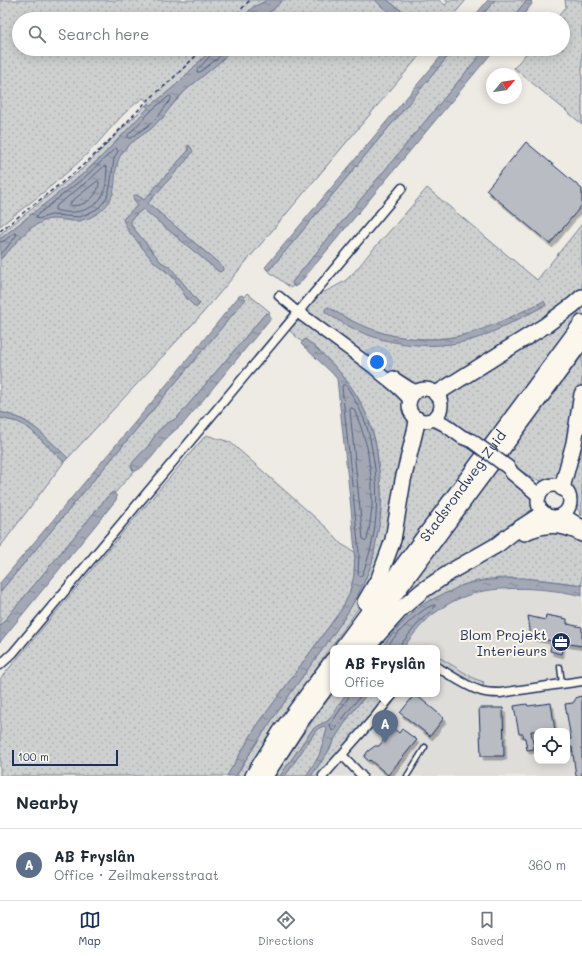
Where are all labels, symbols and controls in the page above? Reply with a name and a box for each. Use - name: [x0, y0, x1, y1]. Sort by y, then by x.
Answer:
- search box: [12, 12, 570, 56]
- icon: search: [26, 23, 48, 45]
- text: Search here: [58, 24, 149, 44]
- north arrow: [486, 68, 522, 104]
- your location: [367, 352, 387, 372]
- street label: Stadsrondweg-Zuid: [414, 426, 510, 545]
- place label: Blom Projekt Interieurs: [460, 625, 547, 660]
- office icon: Blom Projekt Interieurs: [550, 631, 572, 653]
- popup: [330, 645, 440, 697]
- text: AB Fryslân: [345, 653, 425, 673]
- text: Office: [345, 673, 385, 690]
- pin: A: [372, 710, 398, 743]
- map controls: [534, 728, 570, 764]
- button: locate: [534, 728, 570, 764]
- scale bar: [12, 748, 118, 767]
- text: 100 m: [18, 749, 49, 764]
- text: Nearby: [16, 791, 78, 813]
- text: AB Fryslân: [54, 846, 135, 866]
- text: A: [24, 856, 34, 873]
- text: 360 m: [528, 856, 566, 873]
- text: Office · Zeilmakersstraat: [54, 866, 219, 883]
- tab: Map: [79, 909, 101, 948]
- tab: Directions: [258, 909, 314, 948]
- tab: Saved: [471, 909, 503, 948]

